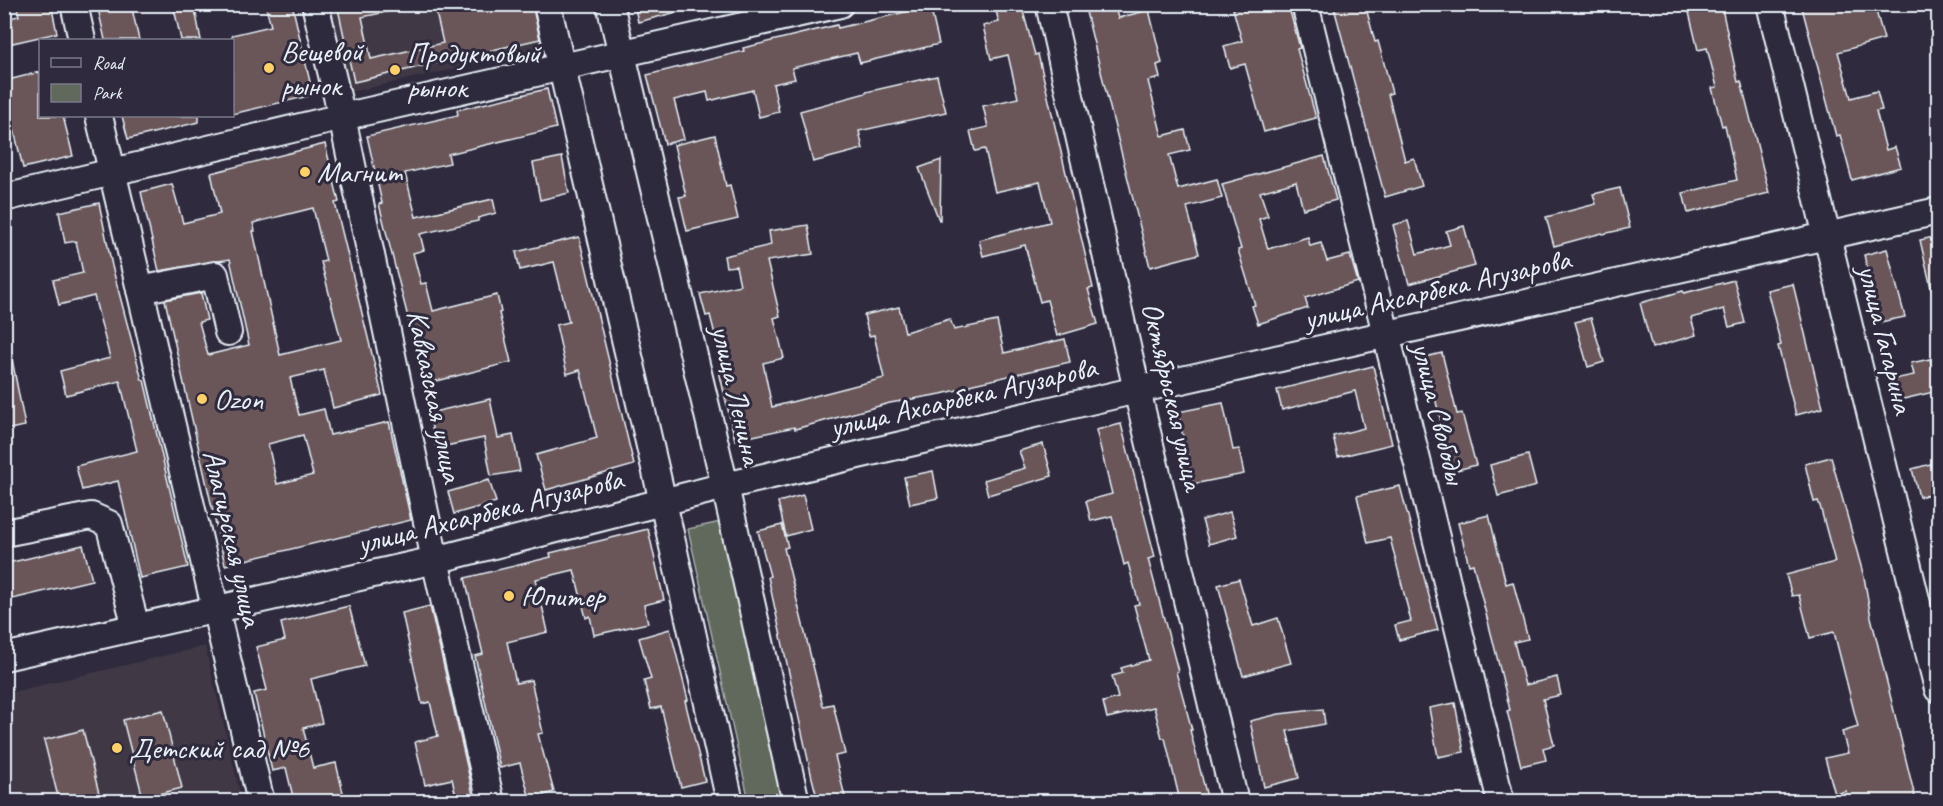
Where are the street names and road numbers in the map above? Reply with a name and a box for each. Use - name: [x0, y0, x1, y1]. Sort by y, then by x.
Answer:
- street label: улица Ахсарбека Агузарова: [1298, 239, 1576, 339]
- street label: улица Гагарина: [1849, 259, 1923, 419]
- street label: Октябрьская улица: [1133, 298, 1214, 496]
- street label: Кавказская улица: [398, 306, 472, 488]
- street label: улица Ленина: [702, 319, 772, 471]
- street label: улица Свободы: [1403, 336, 1475, 490]
- street label: улица Ахсарбека Агузарова: [824, 347, 1102, 447]
- street label: Алагирская улица: [194, 446, 272, 632]
- street label: улица Ахсарбека Агузарова: [351, 459, 629, 563]

